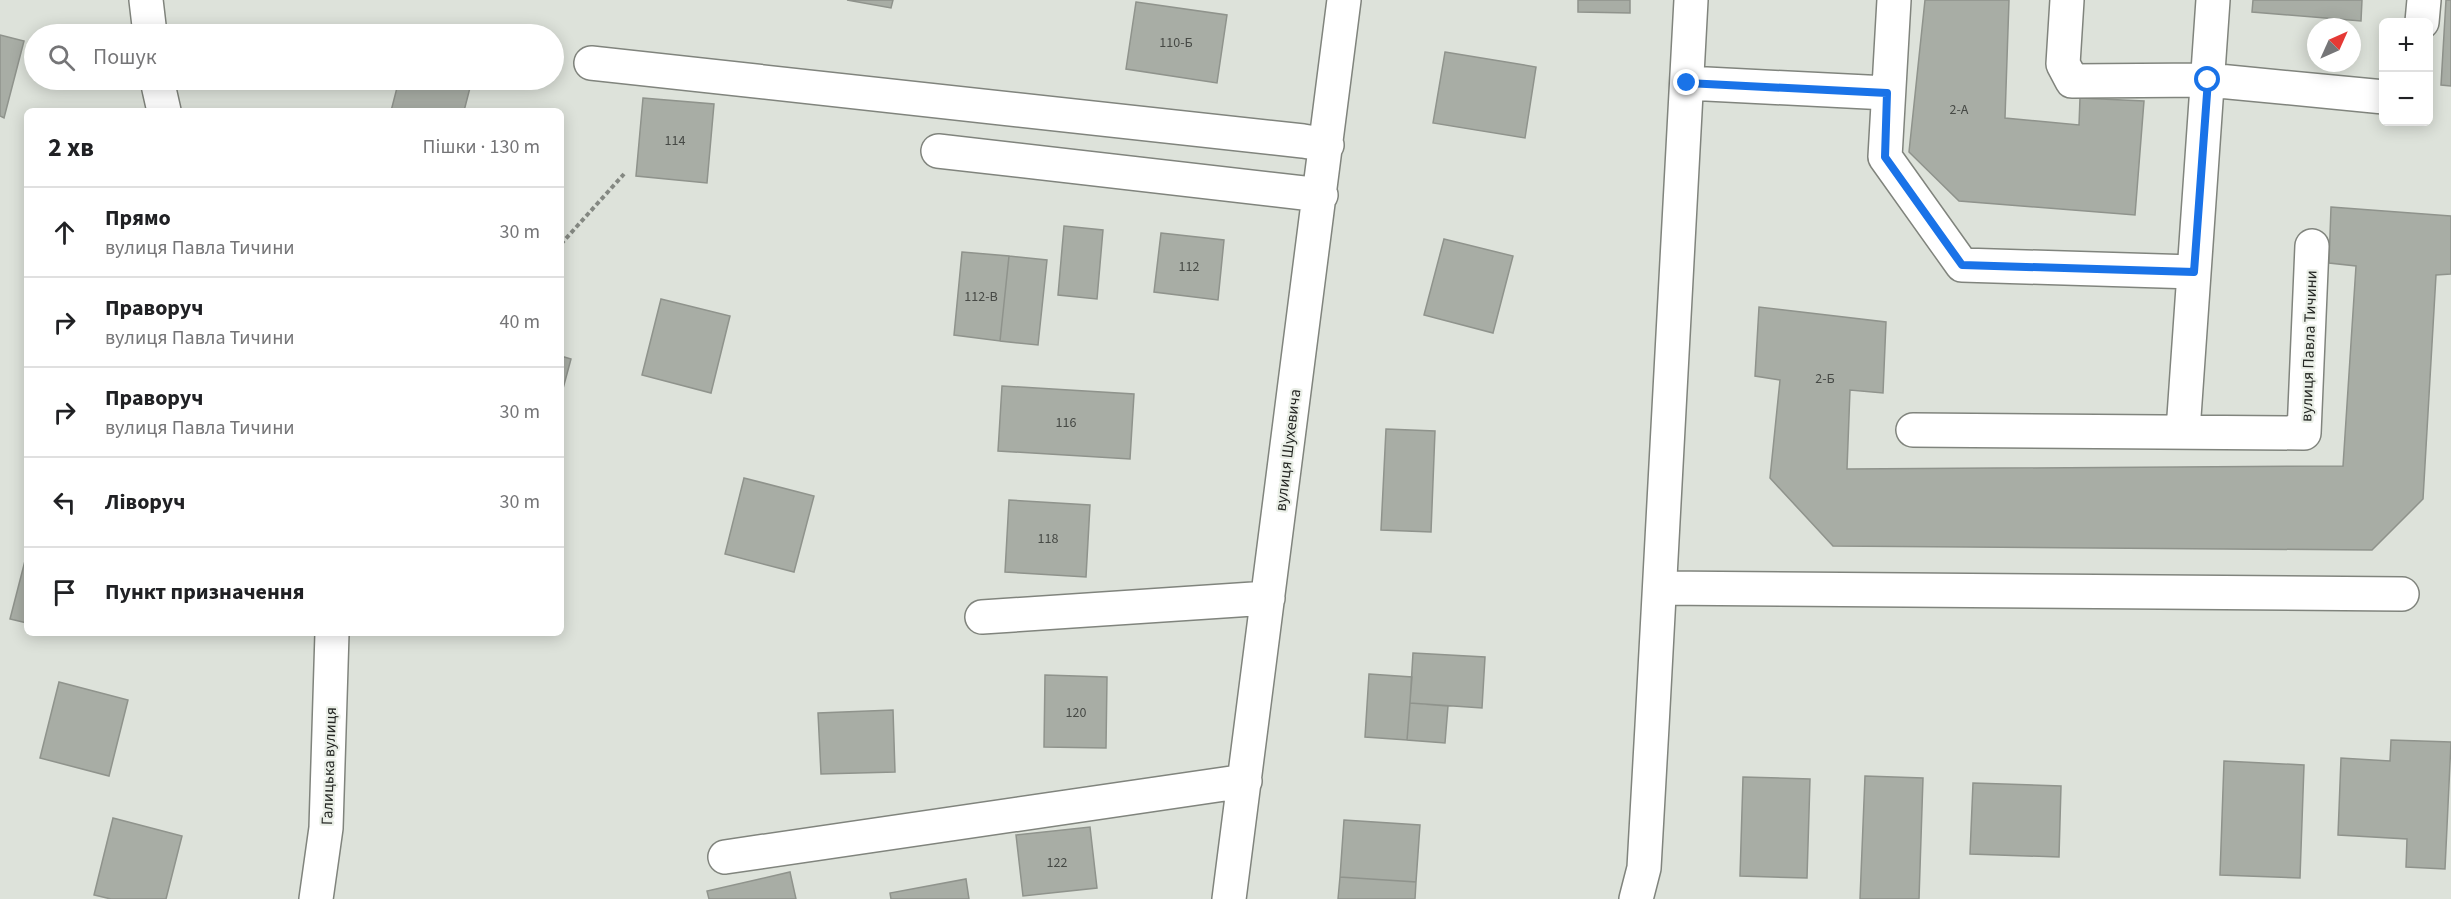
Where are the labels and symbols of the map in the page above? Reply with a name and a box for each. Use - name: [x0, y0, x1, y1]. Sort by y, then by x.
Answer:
- north arrow: [2307, 18, 2361, 72]
- house number: 110-Б: [1159, 33, 1193, 53]
- route start: [2194, 66, 2220, 92]
- route end: [1673, 69, 1699, 95]
- house number: 2-А: [1950, 100, 1969, 120]
- house number: 114: [665, 131, 685, 151]
- house number: 112: [1179, 257, 1199, 277]
- street label: вулиця Павла Тичини: [2295, 270, 2323, 422]
- house number: 112-В: [964, 287, 998, 307]
- house number: 2-Б: [1815, 369, 1835, 389]
- street label: вулиця Шухевича: [1270, 388, 1306, 512]
- house number: 116: [1056, 413, 1076, 433]
- house number: 118: [1038, 529, 1058, 549]
- house number: 120: [1066, 703, 1086, 723]
- street label: Галицька вулиця: [316, 707, 342, 825]
- house number: 122: [1047, 853, 1067, 873]

